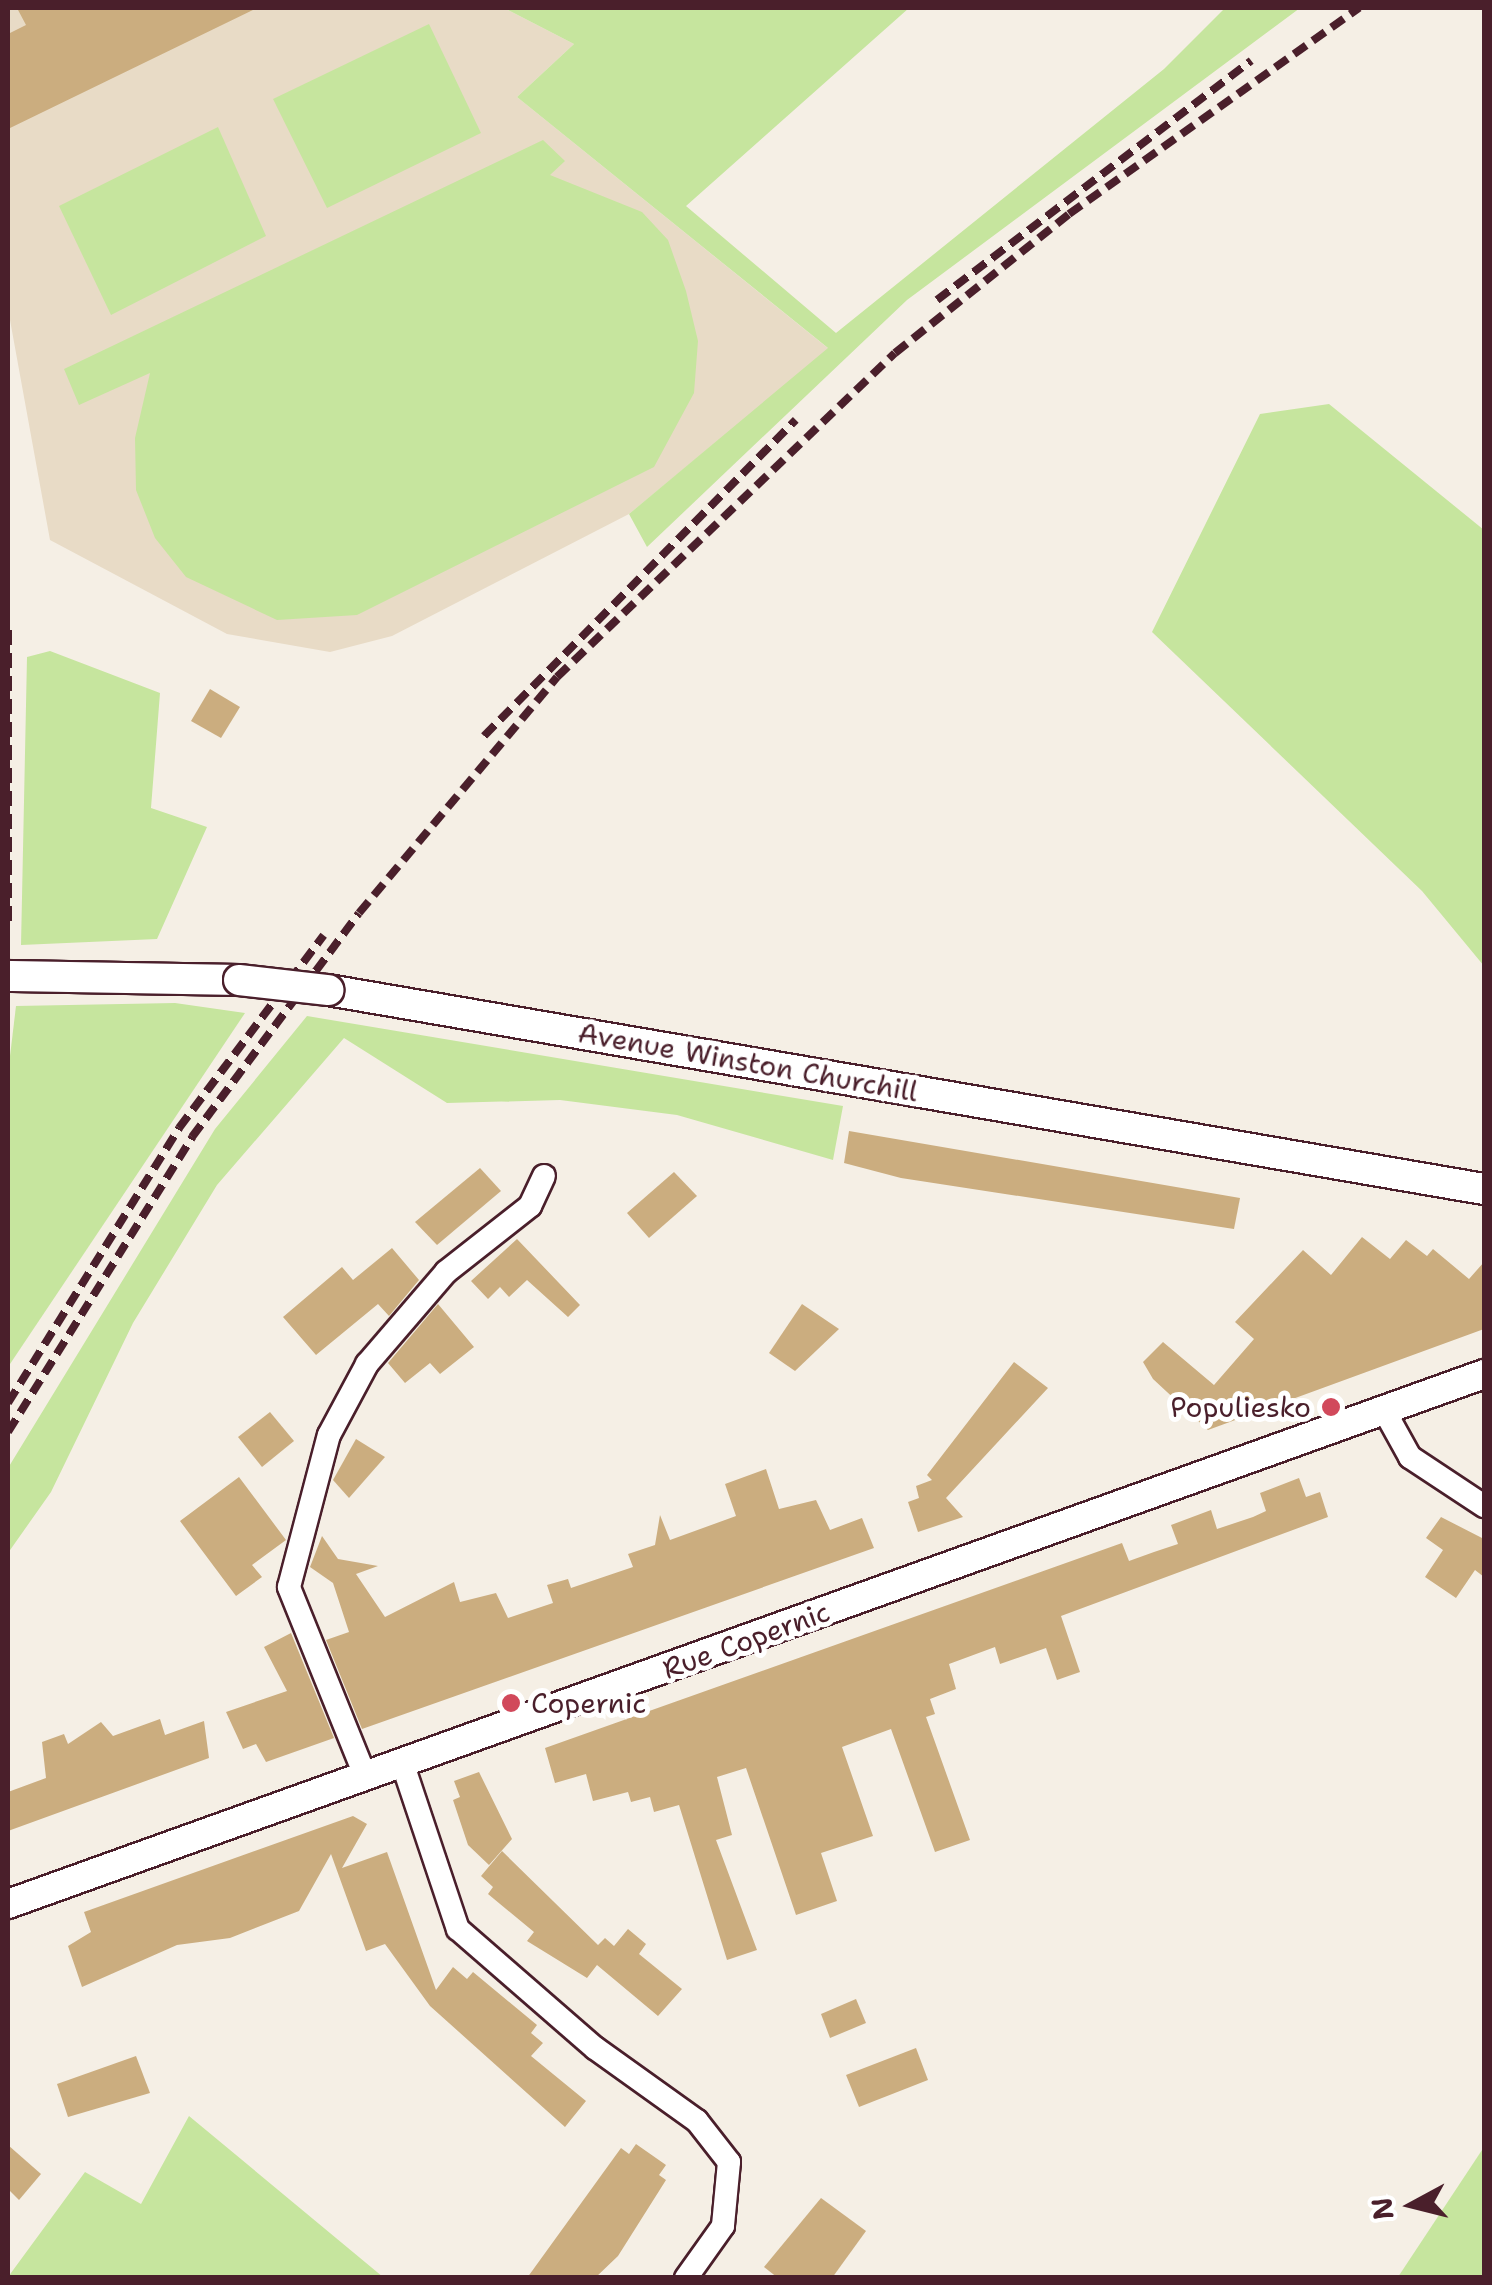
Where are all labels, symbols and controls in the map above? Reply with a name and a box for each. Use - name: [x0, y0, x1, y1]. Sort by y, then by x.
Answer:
- street label: Avenue Winston Churchill: [575, 1016, 921, 1108]
- place label: Populiesko: [1170, 1390, 1311, 1424]
- marker: Populiesko: [1320, 1396, 1342, 1418]
- street label: Rue Copernic: [658, 1594, 834, 1686]
- place label: Copernic: [531, 1686, 646, 1720]
- marker: Copernic: [500, 1692, 522, 1714]
- north arrow: [1362, 2155, 1462, 2255]
- text: N: [1362, 2195, 1402, 2222]

